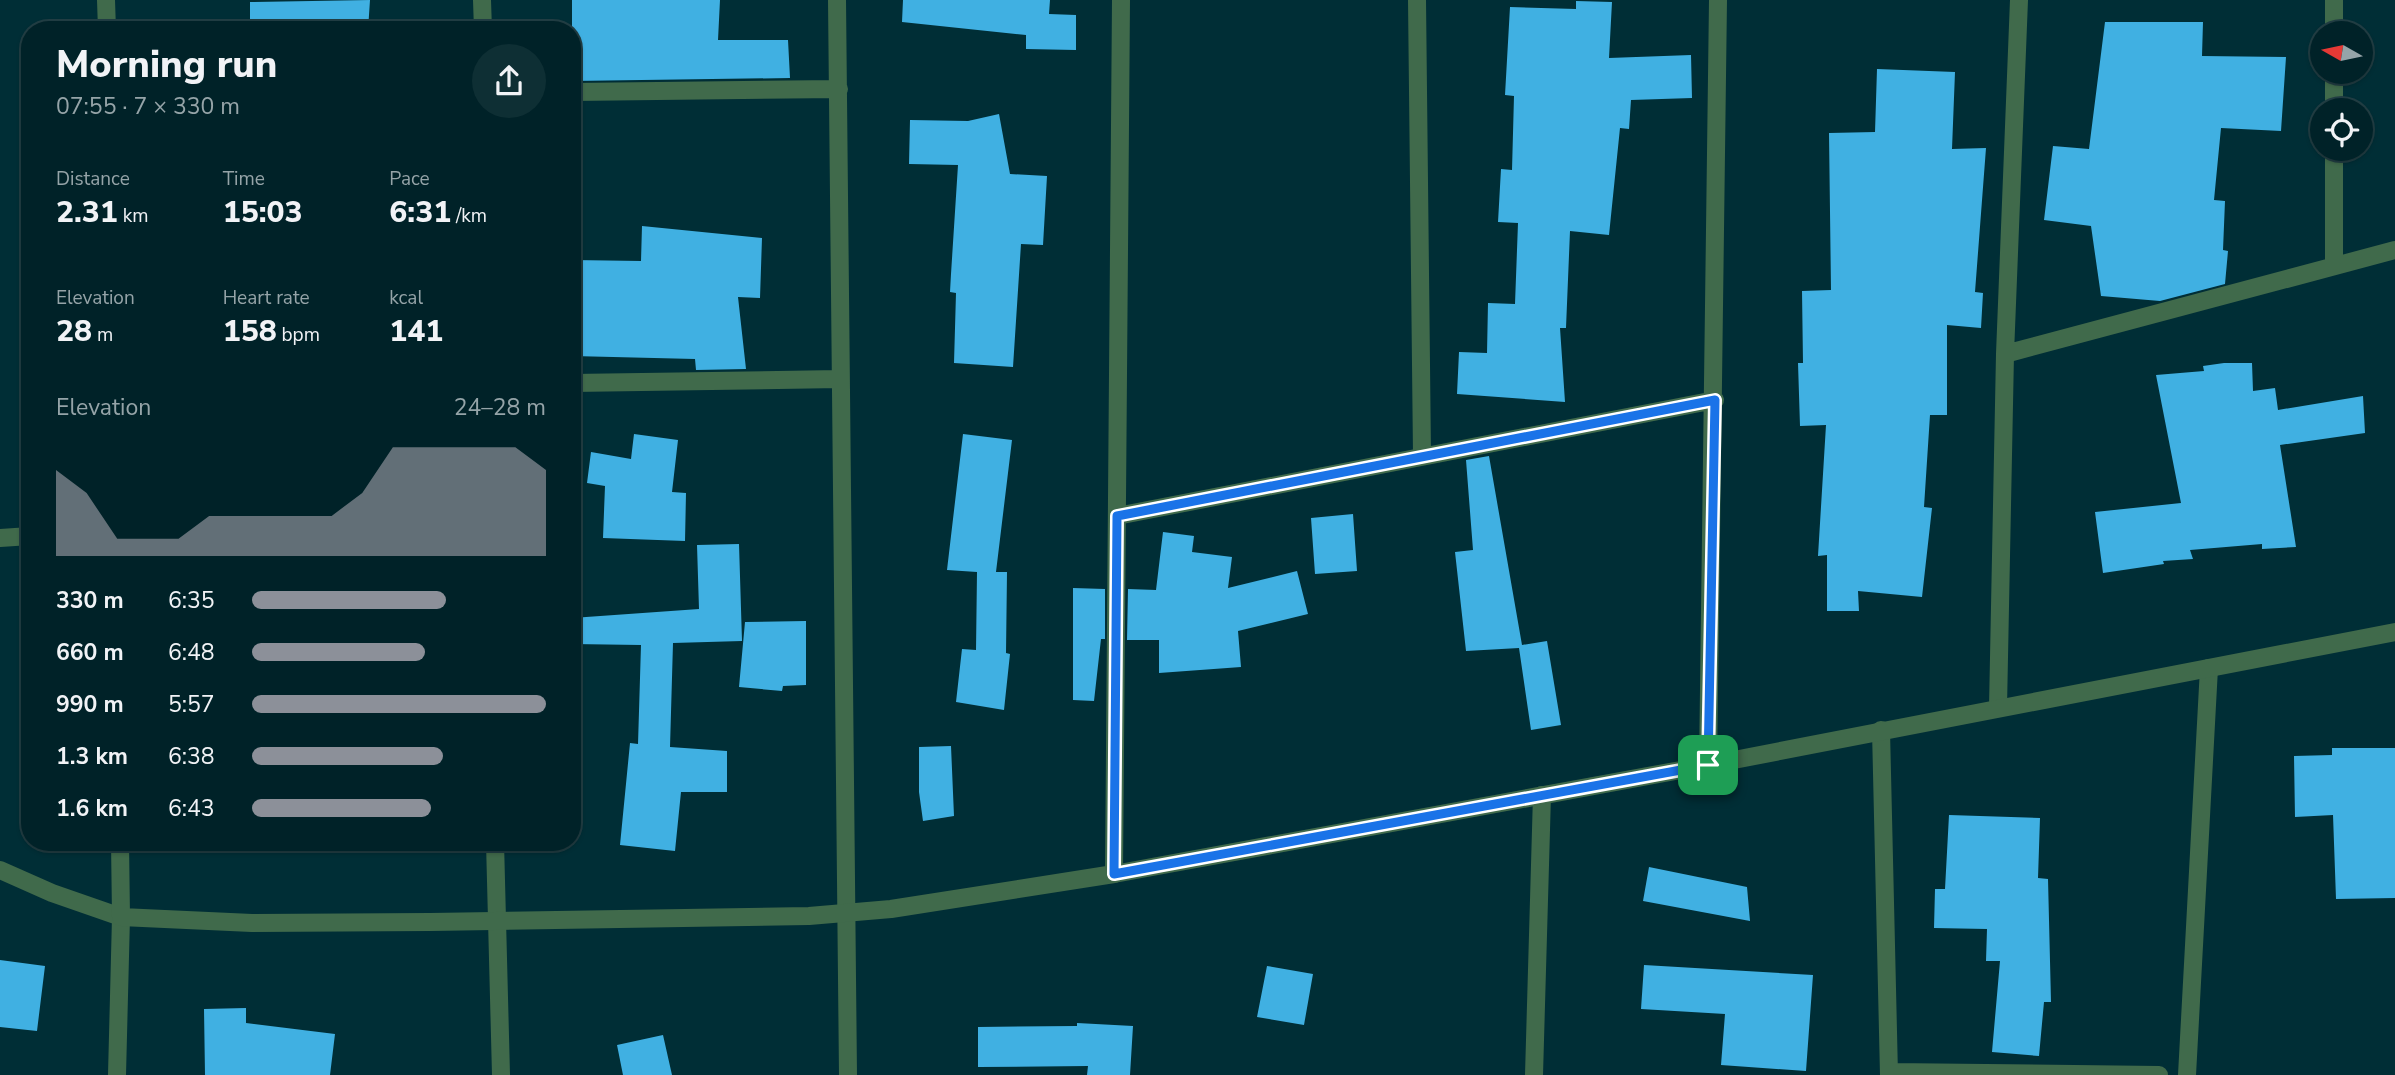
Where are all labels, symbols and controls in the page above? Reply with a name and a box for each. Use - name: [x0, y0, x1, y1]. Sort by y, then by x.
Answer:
- north arrow: [2310, 21, 2373, 84]
- map controls: [2310, 21, 2373, 161]
- text: Morning run: [56, 39, 277, 90]
- button: share: [472, 44, 546, 118]
- text: 07:55 · 7 × 330 m: [56, 91, 240, 122]
- button: locate: [2310, 98, 2373, 161]
- text: Distance: [56, 166, 130, 192]
- text: Time: [223, 166, 265, 192]
- text: Pace: [389, 166, 430, 192]
- text: 2.31: [56, 192, 118, 233]
- text: 15:03: [223, 192, 302, 233]
- text: 6:31: [389, 192, 451, 233]
- text: km: [118, 203, 148, 229]
- text: /km: [451, 203, 487, 229]
- text: Elevation: [56, 285, 135, 311]
- text: Heart rate: [223, 285, 310, 311]
- text: kcal: [389, 285, 423, 311]
- text: 28: [56, 311, 92, 352]
- text: 158: [223, 311, 277, 352]
- text: 141: [389, 311, 443, 352]
- text: m: [92, 322, 113, 348]
- text: bpm: [277, 322, 320, 348]
- text: Elevation: [56, 392, 151, 423]
- text: 24–28 m: [454, 392, 546, 423]
- text: 330 m: [56, 585, 124, 616]
- text: 6:35: [168, 585, 215, 616]
- text: 660 m: [56, 637, 124, 668]
- text: 6:48: [168, 637, 215, 668]
- text: 990 m: [56, 689, 124, 720]
- text: 5:57: [168, 689, 215, 720]
- pin: [1678, 735, 1738, 795]
- text: 1.3 km: [56, 741, 128, 772]
- text: 6:38: [168, 741, 215, 772]
- icon: arrive: [1689, 746, 1727, 784]
- text: 1.6 km: [56, 793, 128, 824]
- text: 6:43: [168, 793, 215, 824]

